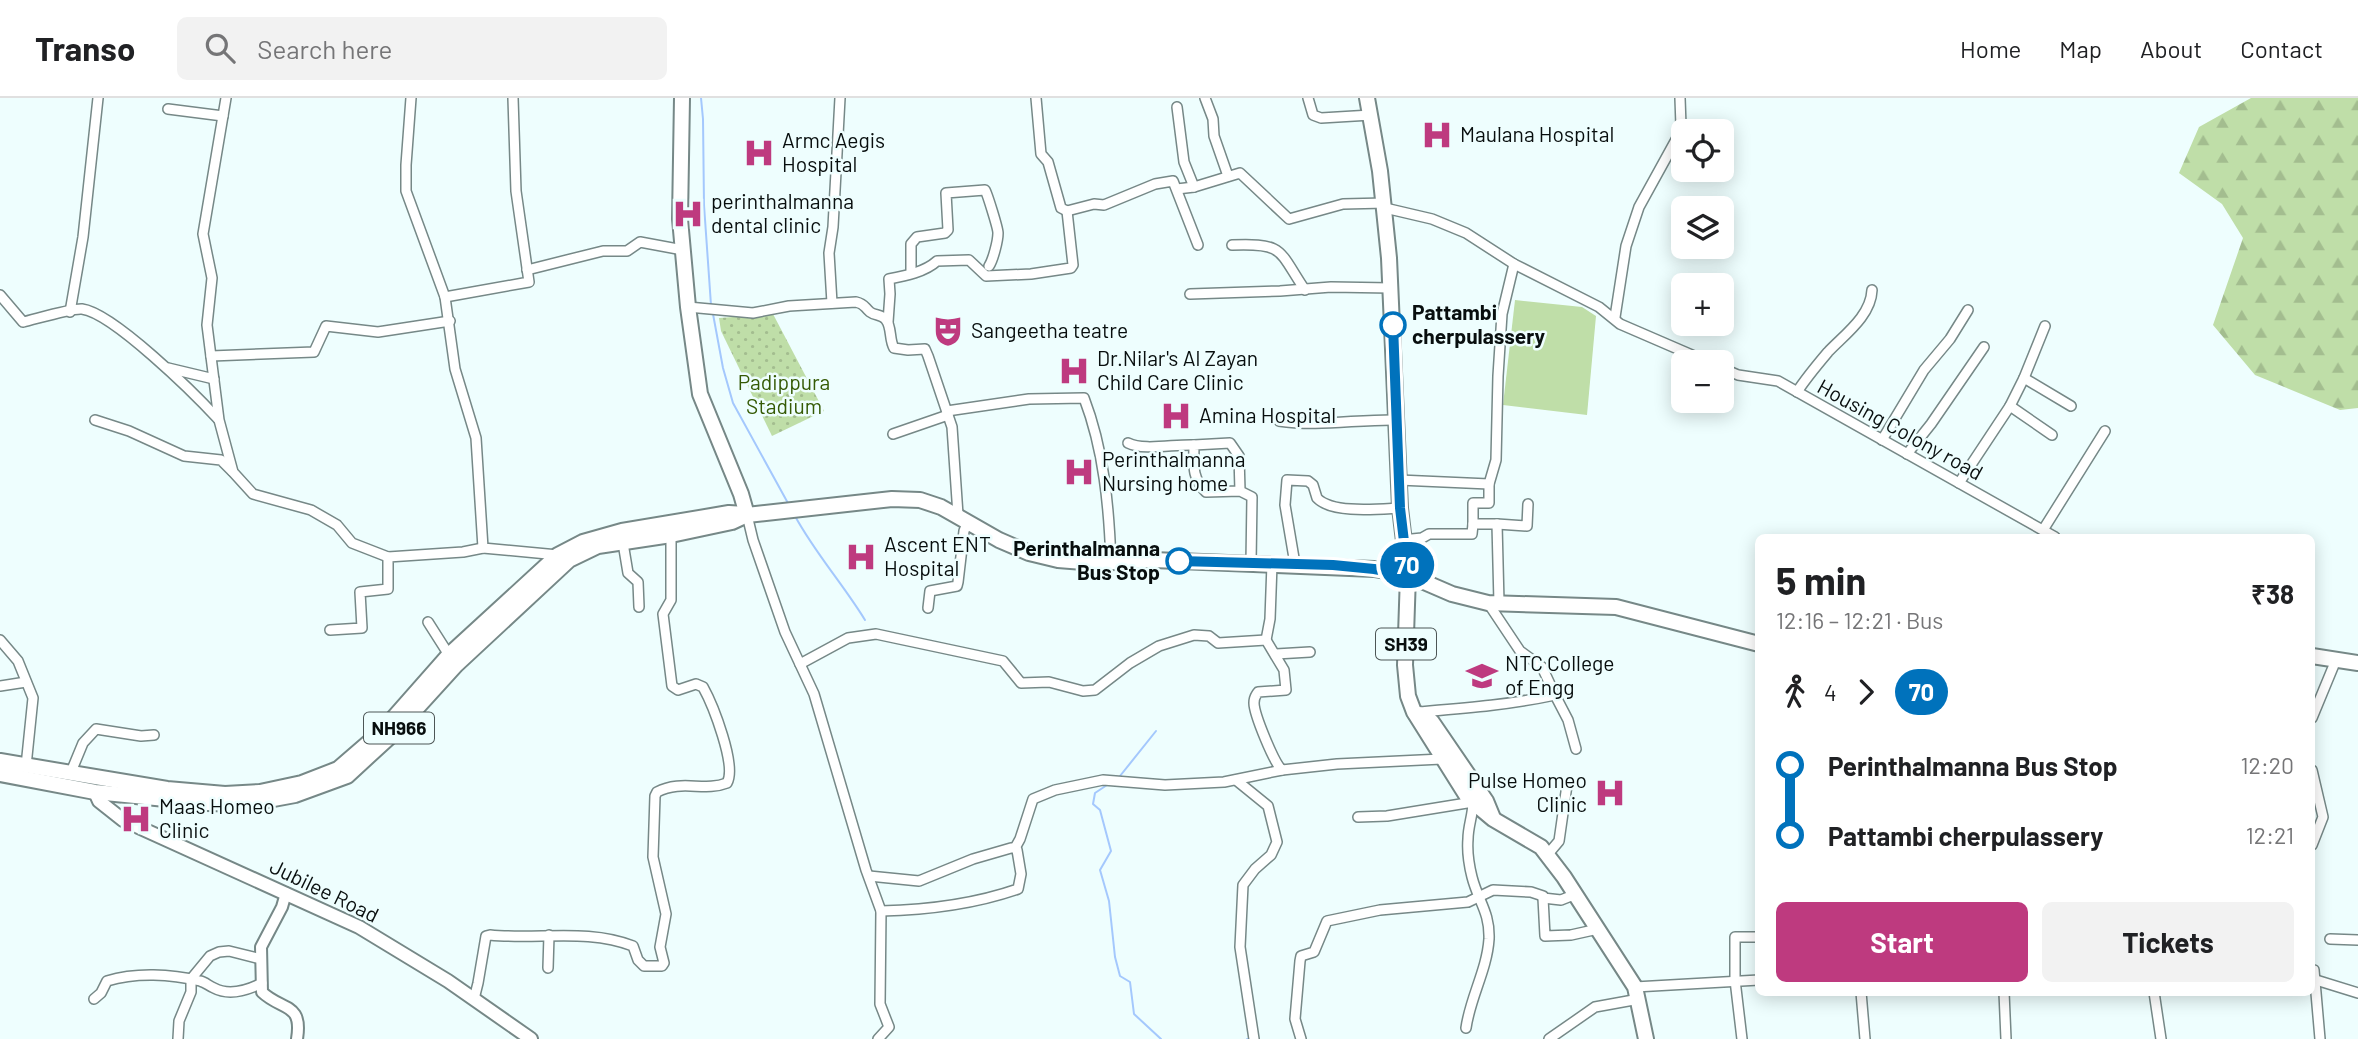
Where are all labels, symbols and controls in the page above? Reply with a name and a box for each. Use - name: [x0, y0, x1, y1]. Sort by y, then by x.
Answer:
- search box: [177, 17, 667, 80]
- text: Transo: [35, 28, 135, 68]
- icon: search: [201, 29, 239, 67]
- text: Search here: [257, 33, 392, 64]
- text: Home: [1960, 34, 2021, 63]
- text: Map: [2059, 34, 2102, 63]
- text: About: [2140, 34, 2202, 63]
- text: Contact: [2240, 34, 2323, 63]
- hospital icon: Maulana Hospital: [1420, 118, 1454, 152]
- map controls: [1671, 119, 1734, 413]
- button: locate: [1671, 119, 1734, 182]
- place label: Maulana Hospital: [1460, 121, 1614, 146]
- place label: Armc Aegis Hospital: [782, 127, 885, 176]
- hospital icon: Armc Aegis Hospital: [742, 136, 776, 170]
- place label: perinthalmanna dental clinic: [711, 188, 854, 237]
- button: layers: [1671, 196, 1734, 259]
- hospital icon: perinthalmanna dental clinic: [671, 197, 705, 231]
- button: +: [1671, 273, 1734, 336]
- place label: Pattambi cherpulassery: [1412, 299, 1545, 348]
- marker: Pattambi cherpulassery: [1380, 312, 1406, 338]
- theatre icon: Sangeetha teatre: [931, 314, 965, 348]
- place label: Sangeetha teatre: [971, 317, 1128, 342]
- place label: Dr.Nilar's Al Zayan Child Care Clinic: [1097, 345, 1258, 394]
- button: −: [1671, 350, 1734, 413]
- hospital icon: Dr.Nilar's Al Zayan Child Care Clinic: [1057, 354, 1091, 388]
- park label: Padippura Stadium: [738, 369, 830, 418]
- street label: Housing Colony road: [1814, 373, 1988, 485]
- hospital icon: Amina Hospital: [1159, 399, 1193, 433]
- place label: Amina Hospital: [1199, 402, 1336, 427]
- place label: Perinthalmanna Nursing home: [1102, 446, 1246, 495]
- hospital icon: Perinthalmanna Nursing home: [1062, 455, 1096, 489]
- place label: Ascent ENT Hospital: [884, 531, 991, 580]
- place label: Perinthalmanna Bus Stop: [1013, 535, 1160, 584]
- hospital icon: Ascent ENT Hospital: [844, 540, 878, 574]
- line badge: 70: [1376, 542, 1438, 588]
- marker: Perinthalmanna Bus Stop: [1166, 548, 1192, 574]
- text: 70: [1394, 550, 1420, 579]
- text: 5 min: [1776, 557, 1866, 603]
- text: ₹38: [2251, 578, 2294, 609]
- text: 12:16 – 12:21 · Bus: [1776, 606, 1943, 634]
- road number: SH39: [1376, 628, 1436, 660]
- place label: NTC College of Engg: [1505, 650, 1615, 699]
- school or university icon: NTC College of Engg: [1465, 659, 1499, 693]
- icon: walk: [1776, 673, 1814, 711]
- icon: forward: [1847, 673, 1885, 711]
- text: 70: [1909, 677, 1934, 706]
- text: 4: [1824, 678, 1837, 706]
- road number: NH966: [364, 712, 434, 744]
- text: Perinthalmanna Bus Stop: [1828, 750, 2118, 781]
- text: 12:20: [2241, 751, 2294, 779]
- place label: Pulse Homeo Clinic: [1468, 767, 1587, 816]
- hospital icon: Pulse Homeo Clinic: [1593, 776, 1627, 810]
- place label: Maas Homeo Clinic: [159, 793, 275, 842]
- hospital icon: Maas Homeo Clinic: [119, 802, 153, 836]
- text: Pattambi cherpulassery: [1828, 820, 2103, 851]
- text: 12:21: [2246, 821, 2294, 849]
- street label: Jubilee Road: [266, 853, 383, 927]
- button: Start: [1776, 902, 2028, 982]
- button: Tickets: [2042, 902, 2294, 982]

